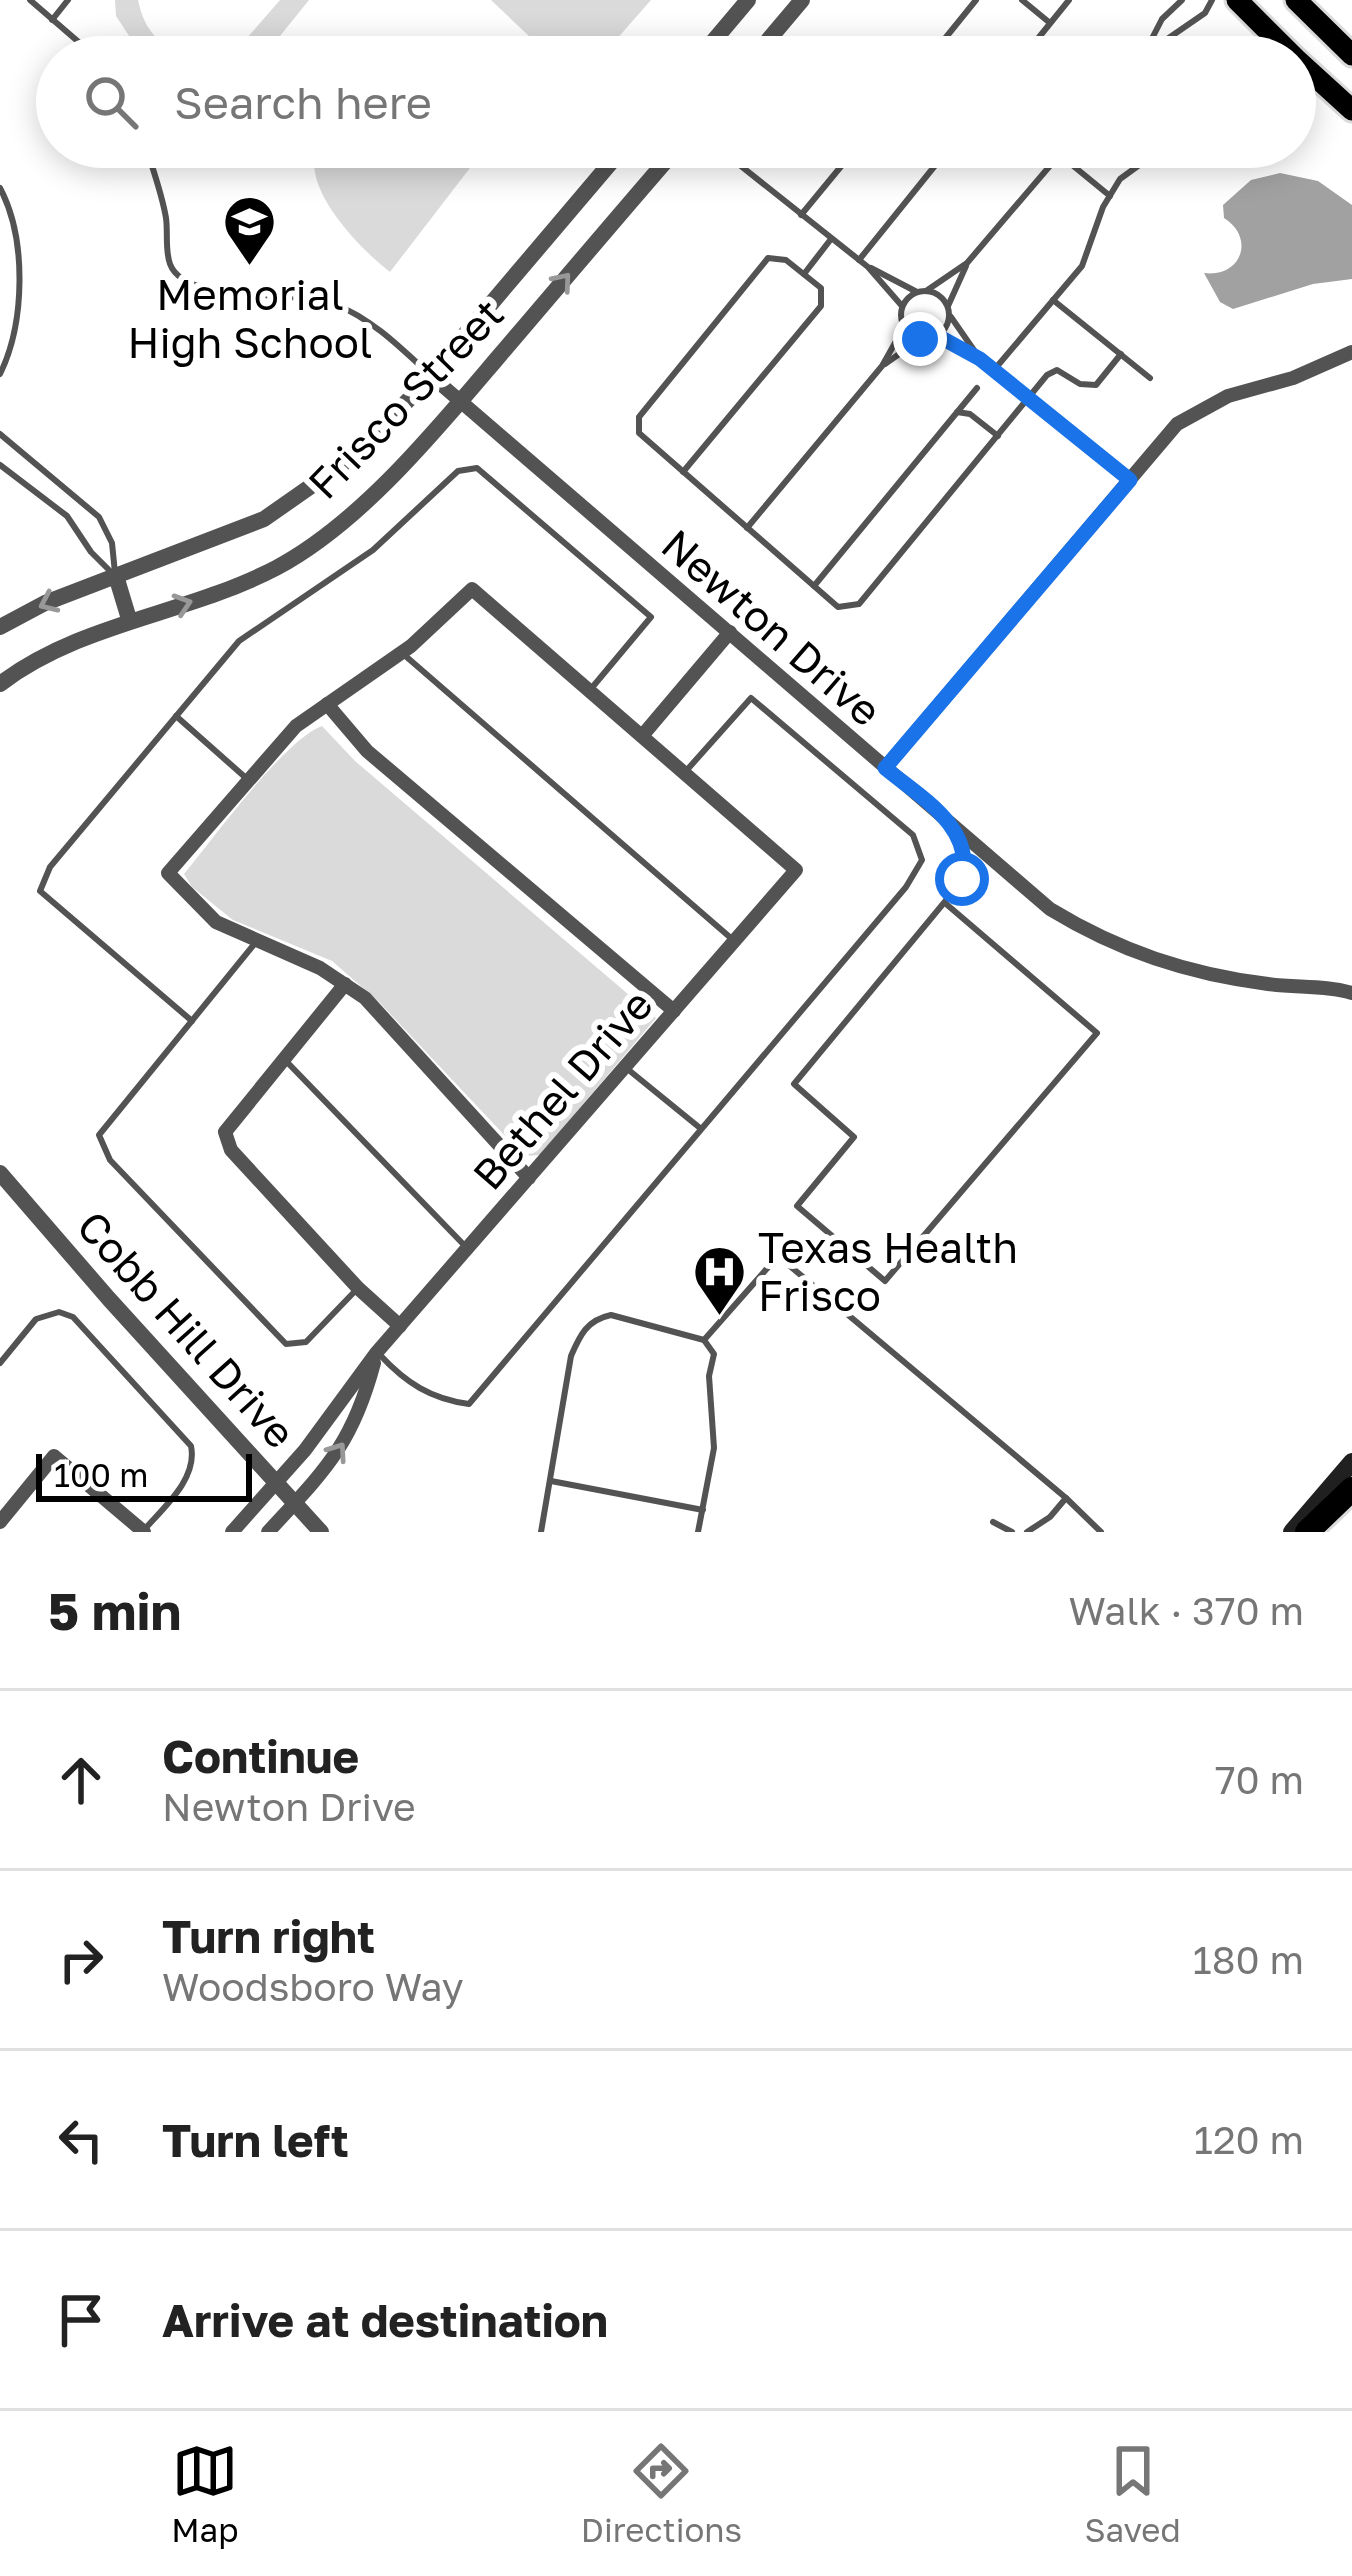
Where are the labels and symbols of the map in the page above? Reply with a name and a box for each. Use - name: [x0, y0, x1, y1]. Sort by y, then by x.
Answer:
- school or university icon: Memorial High School: [222, 194, 278, 268]
- place label: Memorial High School: [128, 269, 372, 367]
- one-way arrow: [549, 273, 571, 295]
- street label: Frisco Street: [297, 288, 513, 508]
- route end: [893, 312, 947, 366]
- street label: Newton Drive: [653, 519, 891, 735]
- one-way arrow: [39, 588, 60, 612]
- one-way arrow: [172, 593, 193, 618]
- route start: [935, 852, 989, 906]
- street label: Bethel Drive: [462, 979, 662, 1199]
- street label: Cobb Hill Drive: [68, 1201, 306, 1457]
- place label: Texas Health Frisco: [758, 1222, 1018, 1320]
- hospital icon: Texas Health Frisco: [691, 1243, 747, 1317]
- one-way arrow: [324, 1442, 346, 1464]
- scale bar: [36, 1448, 252, 1501]

